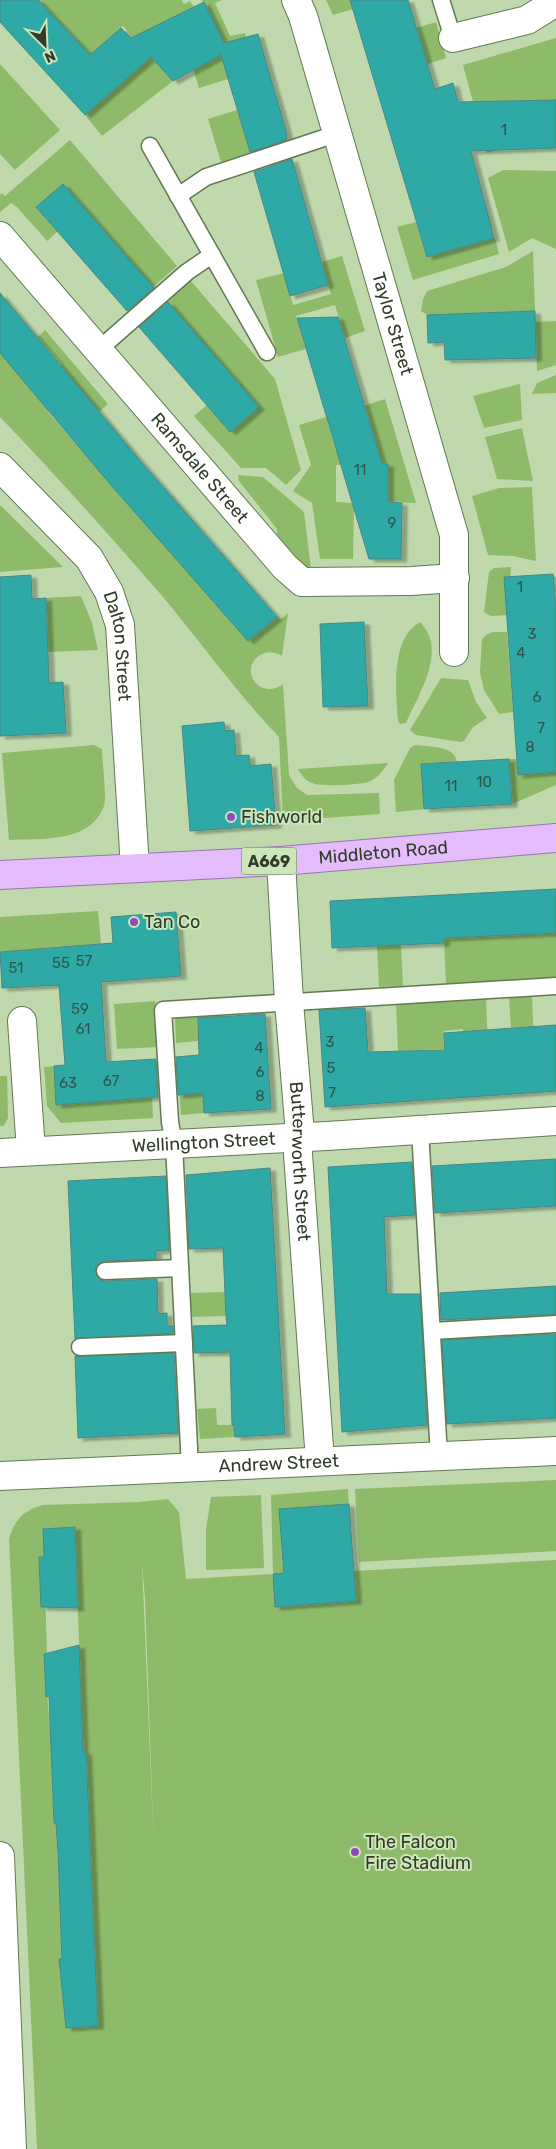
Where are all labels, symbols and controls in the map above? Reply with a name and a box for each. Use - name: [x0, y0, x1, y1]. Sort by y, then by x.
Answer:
- north arrow: [20, 20, 70, 70]
- text: N: [42, 47, 58, 66]
- house number: 1: [501, 121, 507, 139]
- street label: Taylor Street: [367, 270, 418, 378]
- street label: Ramsdale Street: [146, 408, 253, 528]
- house number: 11: [354, 461, 366, 479]
- house number: 9: [388, 514, 397, 532]
- house number: 1: [517, 578, 523, 596]
- street label: Dalton Street: [98, 588, 136, 702]
- house number: 3: [527, 625, 537, 643]
- house number: 4: [516, 644, 526, 662]
- house number: 6: [532, 688, 542, 706]
- house number: 7: [537, 719, 545, 737]
- house number: 8: [525, 738, 535, 756]
- house number: 10: [476, 773, 492, 791]
- house number: 11: [445, 777, 457, 795]
- place label: Fishworld: [241, 806, 322, 828]
- marker: Fishworld: [225, 811, 237, 823]
- street label: Middleton Road: [318, 836, 449, 869]
- road number: A669: [242, 848, 296, 874]
- place label: Tan Co: [144, 911, 200, 933]
- marker: Tan Co: [128, 916, 140, 928]
- house number: 57: [76, 952, 93, 970]
- house number: 55: [52, 954, 70, 972]
- house number: 51: [8, 959, 24, 977]
- house number: 59: [71, 1000, 89, 1018]
- house number: 61: [75, 1020, 91, 1038]
- house number: 3: [325, 1033, 335, 1051]
- house number: 4: [254, 1039, 264, 1057]
- house number: 5: [327, 1059, 336, 1077]
- house number: 6: [255, 1063, 265, 1081]
- house number: 67: [103, 1072, 119, 1090]
- house number: 63: [59, 1074, 77, 1092]
- street label: Butterworth Street: [285, 1081, 315, 1242]
- house number: 7: [328, 1084, 336, 1102]
- house number: 8: [255, 1087, 265, 1105]
- street label: Wellington Street: [131, 1128, 276, 1157]
- street label: Andrew Street: [218, 1450, 340, 1477]
- place label: The Falcon Fire Stadium: [365, 1831, 471, 1874]
- marker: The Falcon Fire Stadium: [349, 1846, 361, 1858]

